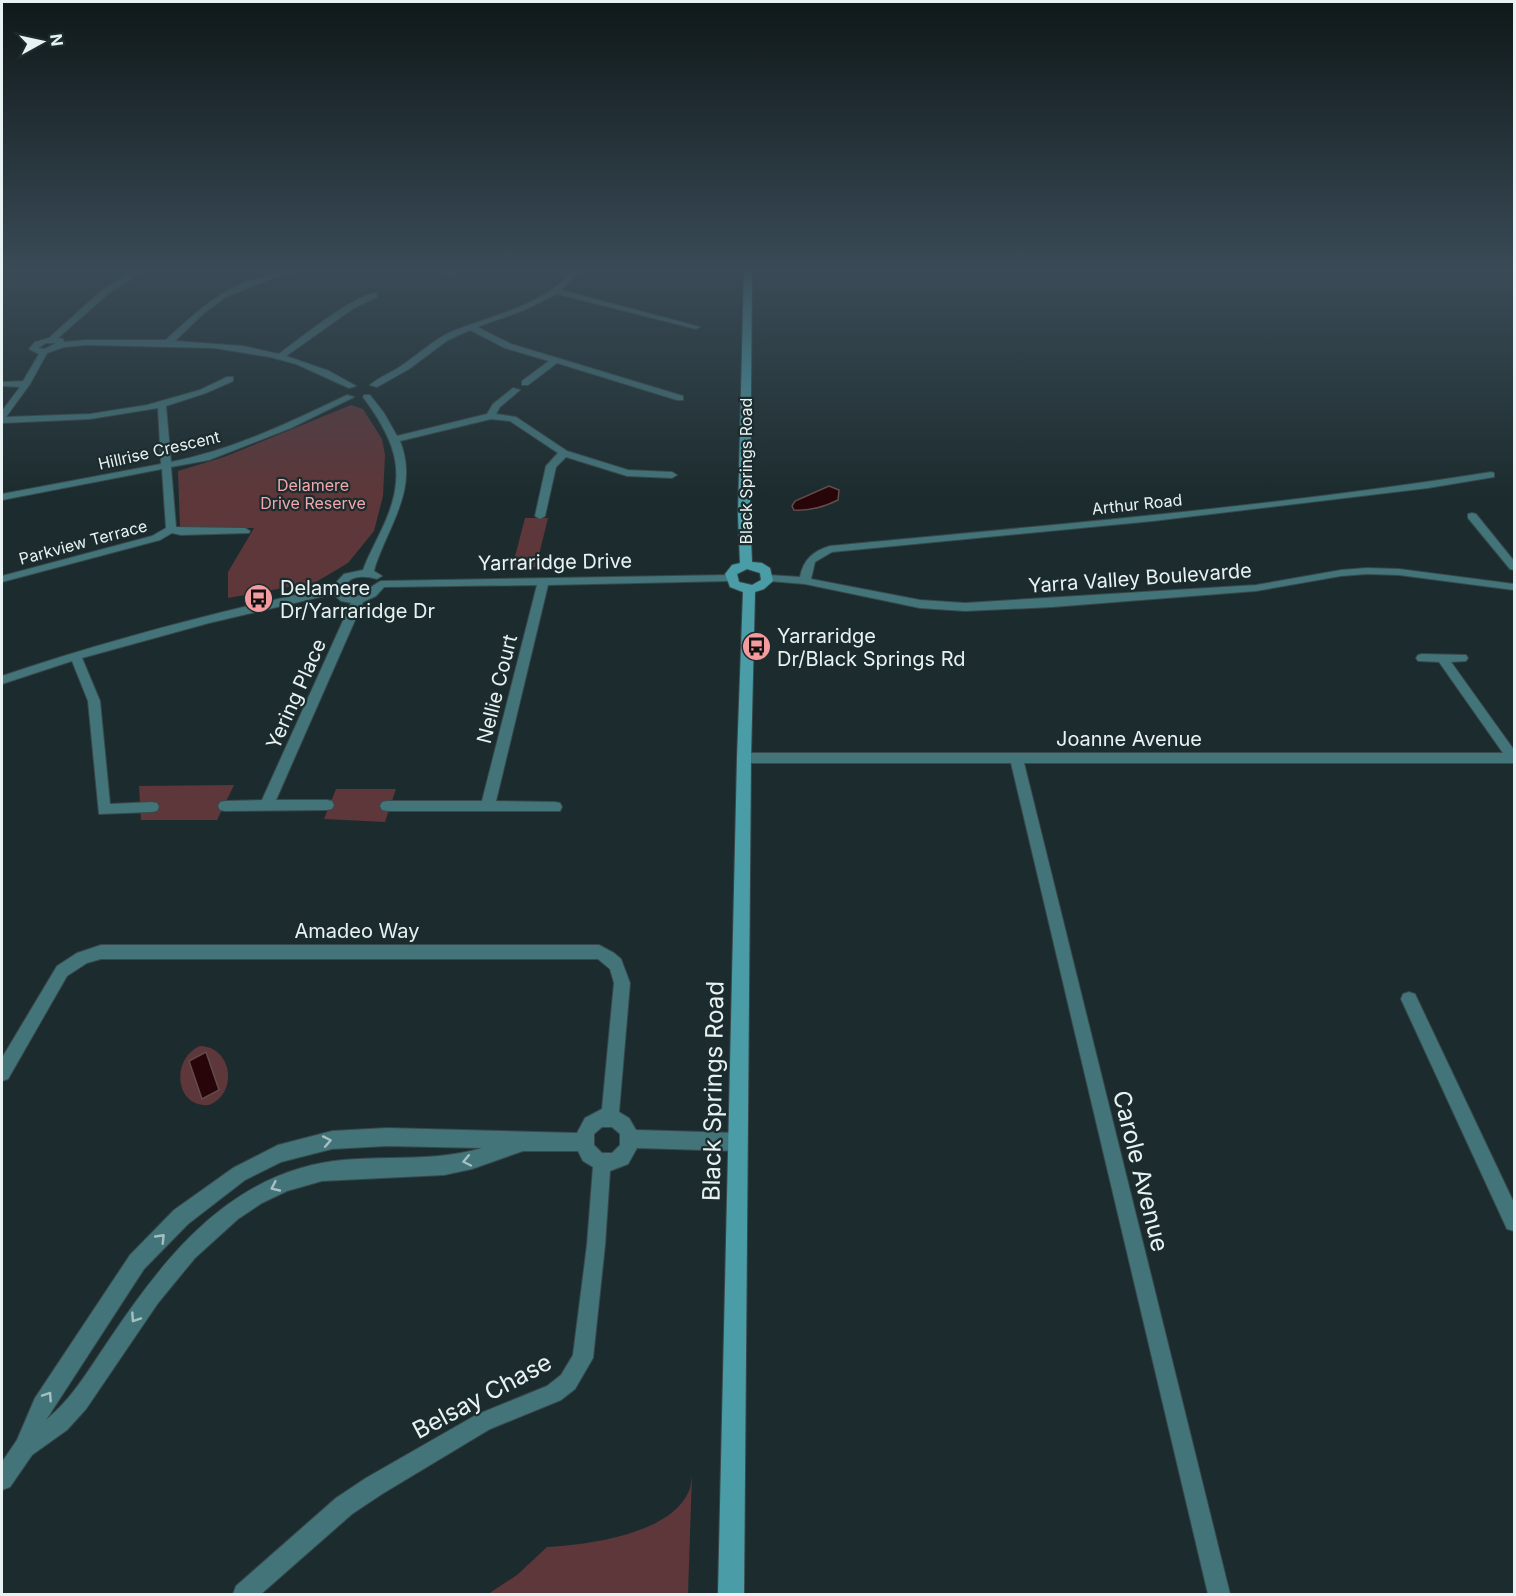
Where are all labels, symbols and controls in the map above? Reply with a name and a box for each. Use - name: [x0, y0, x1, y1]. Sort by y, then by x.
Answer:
- north arrow: [12, 12, 72, 72]
- text: N: [46, 32, 68, 47]
- street label: Black Springs Road: [736, 398, 756, 544]
- street label: Hillrise Crescent: [96, 426, 222, 474]
- park label: Delamere Drive Reserve: [260, 475, 366, 513]
- street label: Arthur Road: [1091, 489, 1183, 519]
- street label: Parkview Terrace: [17, 515, 149, 569]
- street label: Yarraridge Drive: [478, 549, 632, 575]
- street label: Yarra Valley Boulevarde: [1027, 558, 1253, 598]
- place label: Delamere Dr/Yarraridge Dr: [280, 576, 435, 623]
- bus stop icon: Delamere Dr/Yarraridge Dr: [243, 583, 275, 615]
- place label: Yarraridge Dr/Black Springs Rd: [777, 624, 966, 671]
- bus stop icon: Yarraridge Dr/Black Springs Rd: [740, 631, 772, 663]
- street label: Nellie Court: [472, 632, 522, 746]
- street label: Yering Place: [261, 635, 331, 753]
- street label: Joanne Avenue: [1056, 727, 1202, 751]
- street label: Amadeo Way: [295, 919, 419, 943]
- street label: Black Springs Road: [697, 981, 729, 1201]
- street label: Carole Avenue: [1107, 1087, 1175, 1255]
- one-way arrow: [321, 1135, 331, 1148]
- one-way arrow: [462, 1154, 472, 1167]
- one-way arrow: [271, 1179, 282, 1191]
- one-way arrow: [154, 1234, 165, 1245]
- one-way arrow: [131, 1311, 142, 1322]
- street label: Belsay Chase: [407, 1347, 557, 1445]
- one-way arrow: [41, 1392, 53, 1402]

